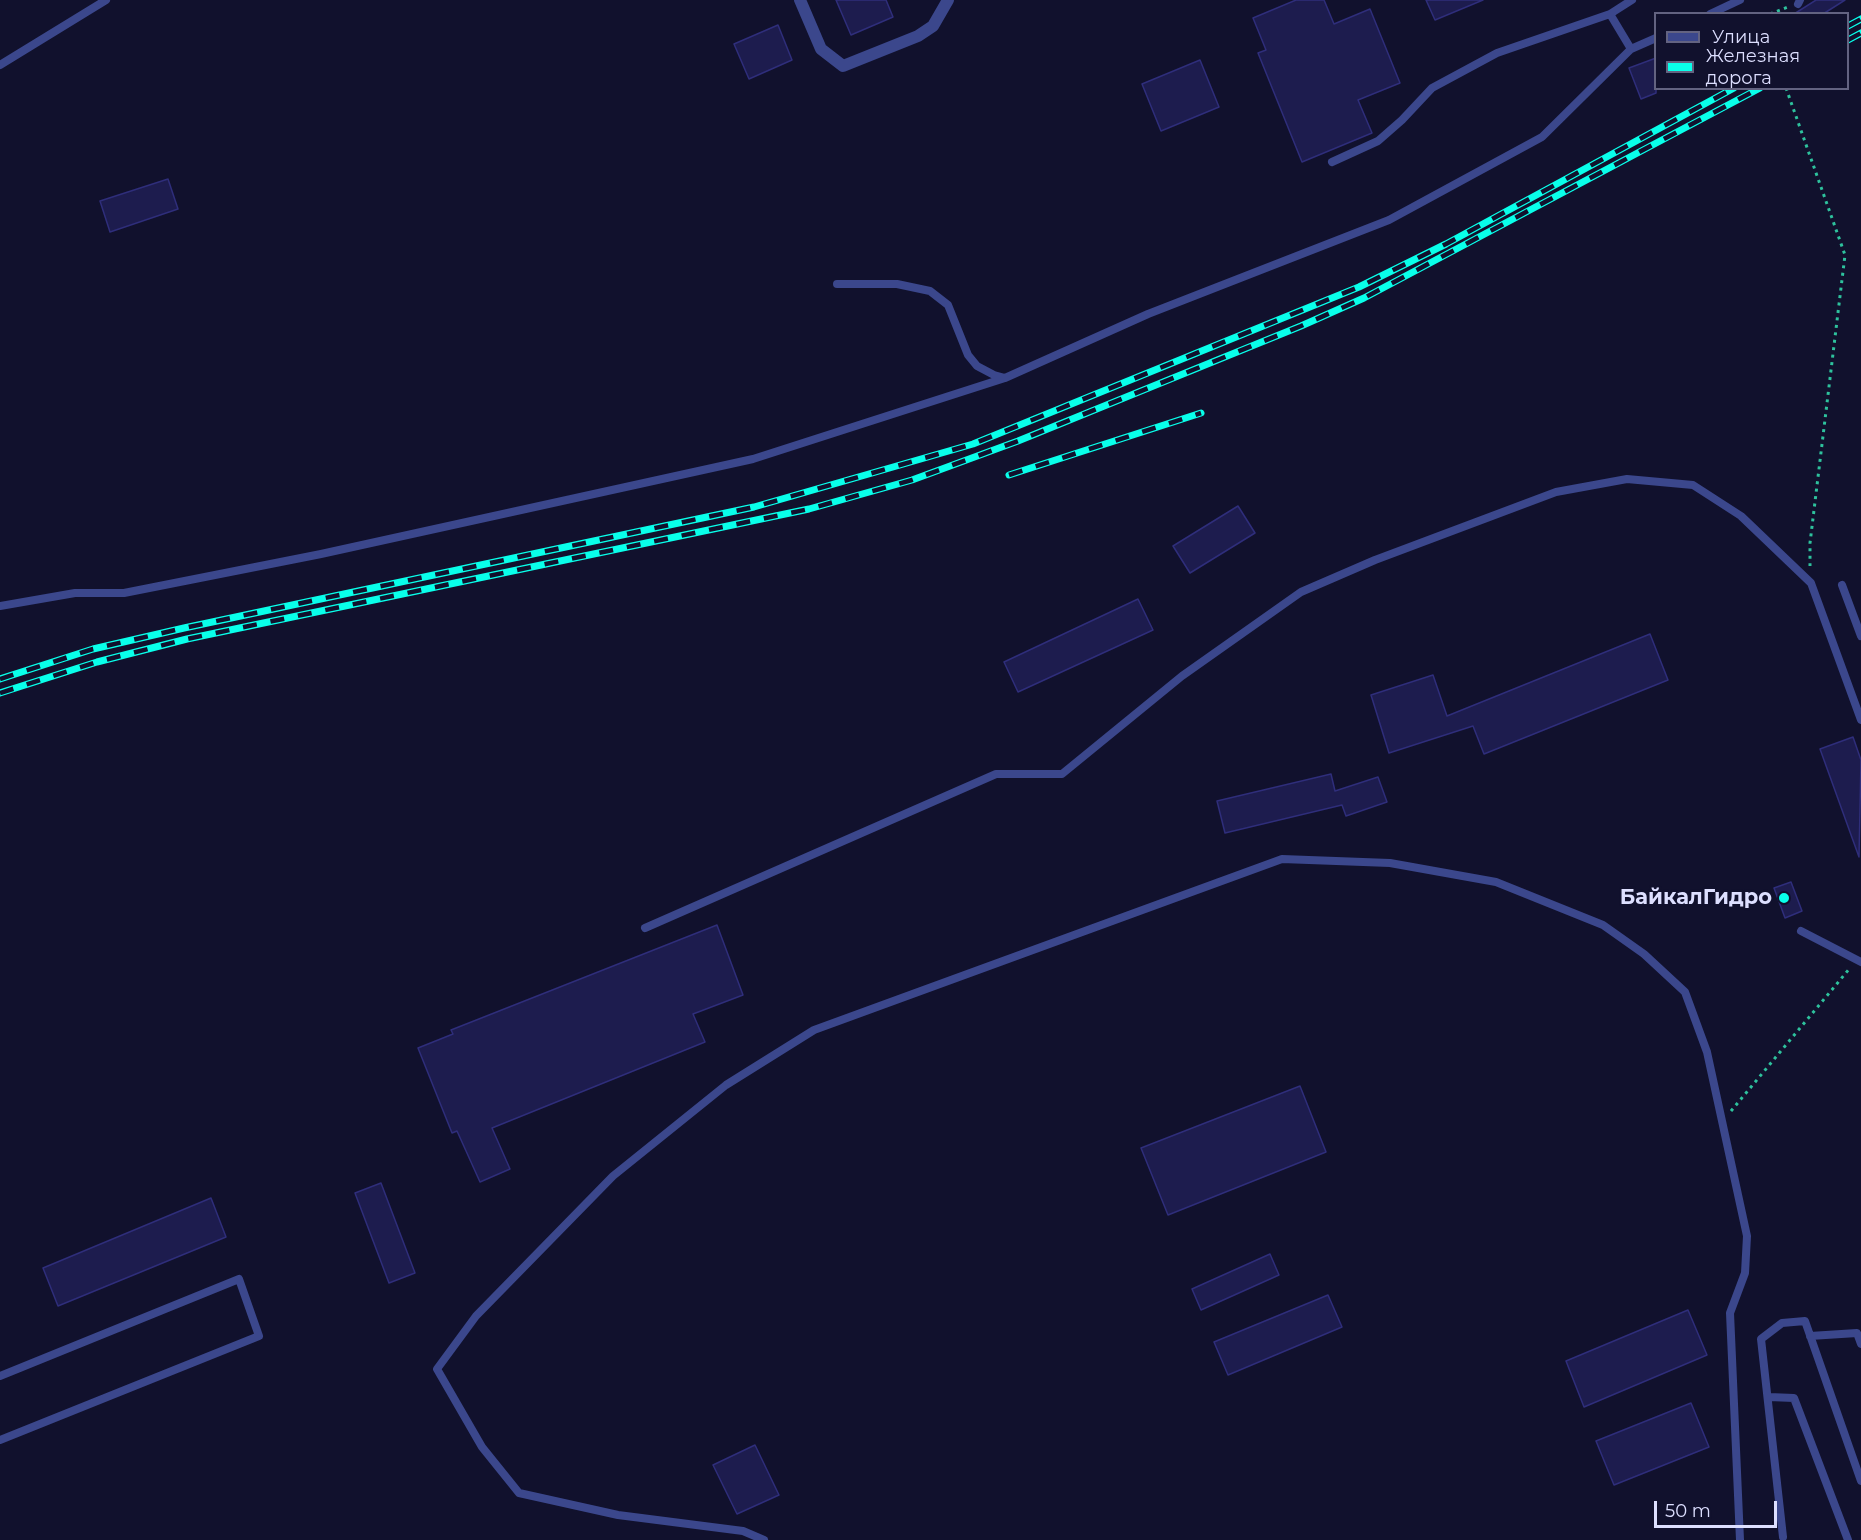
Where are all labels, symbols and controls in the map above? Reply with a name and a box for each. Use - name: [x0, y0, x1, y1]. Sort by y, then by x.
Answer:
- legend: [1654, 12, 1849, 90]
- text: Улица: [1712, 26, 1770, 48]
- text: Железная дорога: [1706, 45, 1800, 89]
- place label: БайкалГидро: [1620, 885, 1772, 911]
- marker: БайкалГидро: [1777, 891, 1791, 905]
- scale bar: [1657, 1489, 1780, 1527]
- text: 50 m: [1665, 1500, 1711, 1522]

